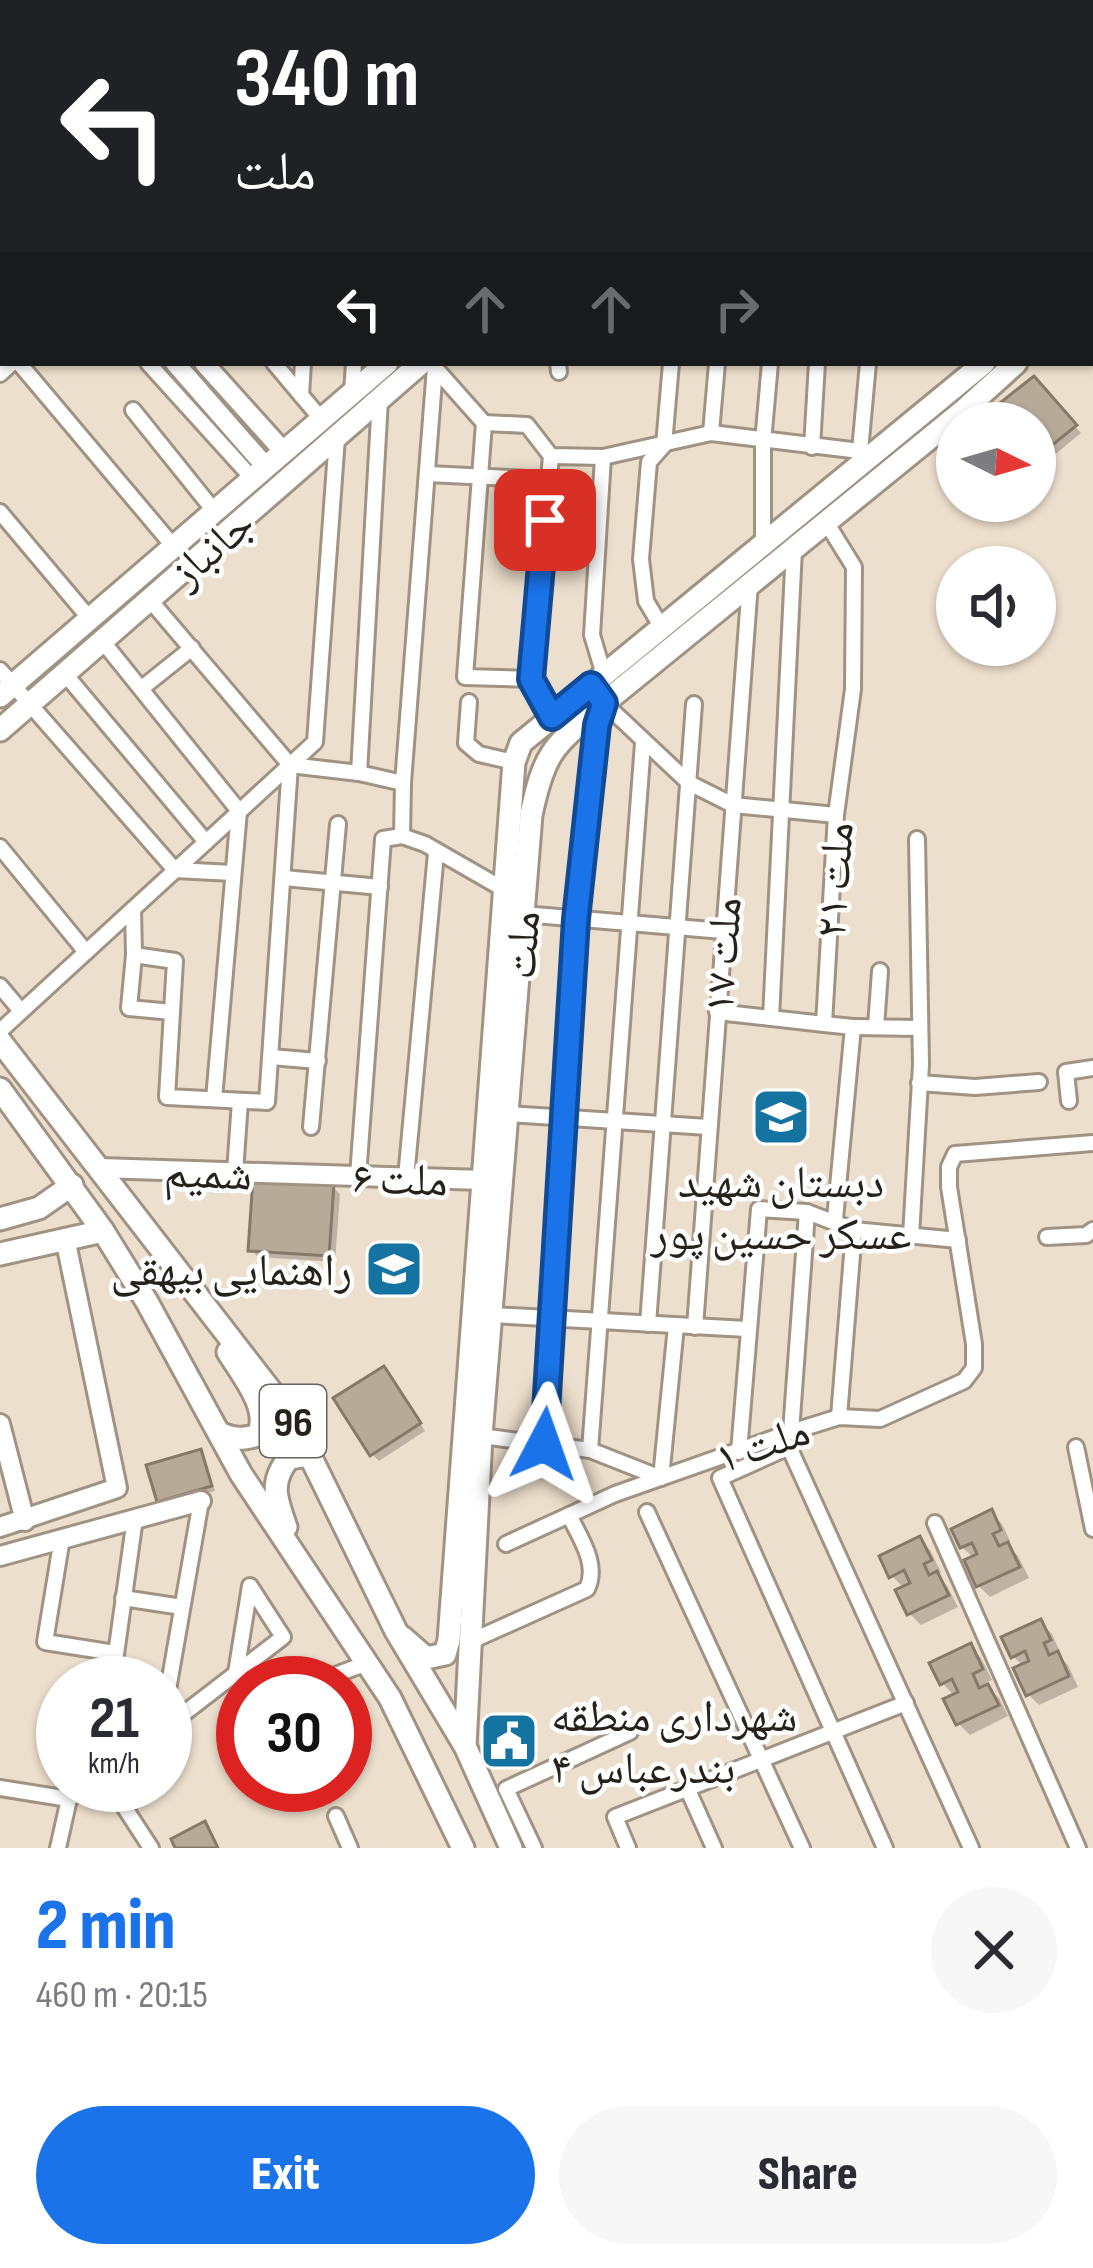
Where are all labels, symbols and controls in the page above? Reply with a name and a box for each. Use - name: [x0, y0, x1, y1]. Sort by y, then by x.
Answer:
- text: 340 m: [234, 29, 420, 130]
- icon: left: [36, 48, 192, 204]
- text: ملت: [234, 140, 316, 205]
- icon: left: [326, 276, 392, 342]
- icon: ahead: [452, 276, 518, 342]
- icon: ahead: [578, 276, 644, 342]
- icon: right: [704, 276, 770, 342]
- north arrow: [936, 402, 1056, 522]
- map controls: [936, 402, 1056, 666]
- pin: [494, 469, 596, 571]
- icon: arrive: [512, 487, 578, 553]
- street label: جانباز: [158, 497, 266, 601]
- button: sound: [936, 546, 1056, 666]
- street label: ملت ۲۱: [804, 820, 867, 940]
- street label: ملت ۱۷: [692, 895, 755, 1015]
- street label: ملت: [494, 909, 553, 981]
- school or university icon: دبستان شهید عسکر حسین پور: [750, 1086, 812, 1148]
- street label: شمیم: [163, 1145, 253, 1204]
- street label: ملت ۶: [351, 1151, 449, 1210]
- place label: دبستان شهید عسکر حسین پور: [650, 1156, 911, 1263]
- school or university icon: راهنمایی بیهقی: [363, 1238, 425, 1300]
- place label: راهنمایی بیهقی: [110, 1244, 352, 1299]
- position arrow: [481, 1381, 607, 1507]
- road number: 96: [260, 1385, 326, 1457]
- street label: ملت ۱: [709, 1404, 817, 1487]
- speed limit sign: 30: [216, 1656, 372, 1812]
- text: 21: [89, 1683, 139, 1755]
- place label: شهرداری منطقه ۴ بندرعباس: [551, 1690, 797, 1797]
- public building icon: شهرداری منطقه ۴ بندرعباس: [478, 1710, 540, 1772]
- text: km/h: [88, 1746, 140, 1782]
- text: 2 min: [36, 1883, 176, 1970]
- button: close: [931, 1887, 1057, 2013]
- text: 460 m · 20:15: [36, 1972, 208, 2019]
- button: Exit: [36, 2106, 535, 2244]
- button: Share: [559, 2106, 1057, 2244]

